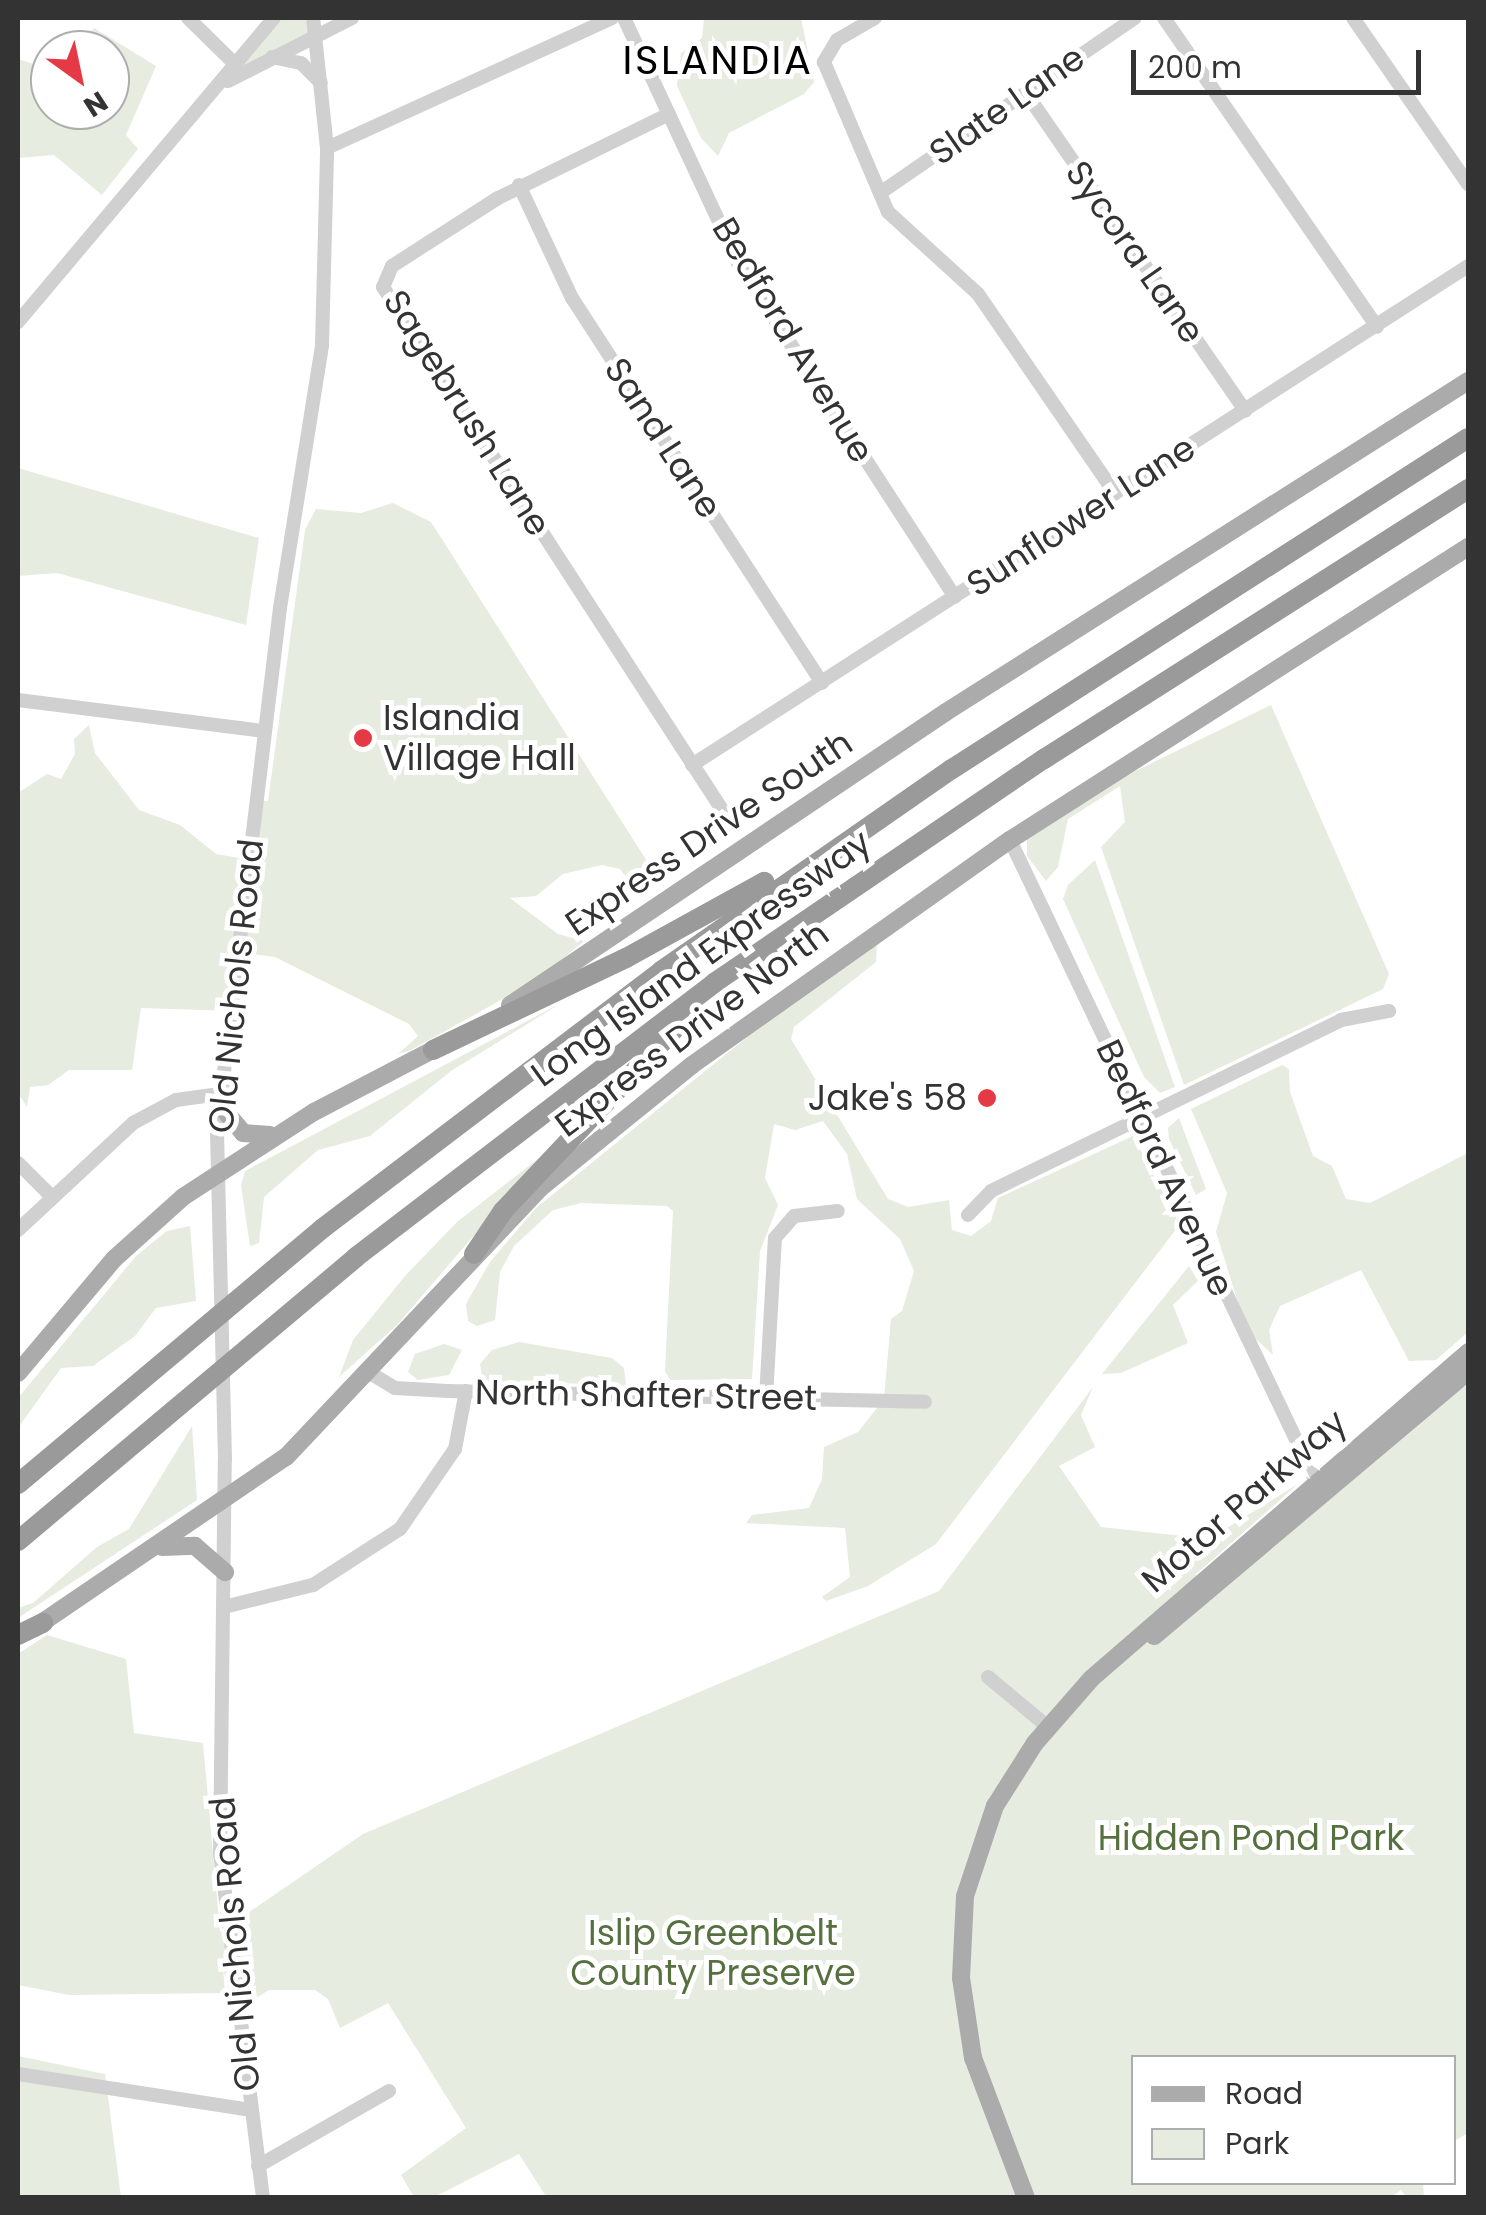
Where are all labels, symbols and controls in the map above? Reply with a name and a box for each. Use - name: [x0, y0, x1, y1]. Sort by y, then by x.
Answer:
- north arrow: [30, 30, 130, 130]
- scale bar: [1136, 30, 1426, 92]
- district label: ISLANDIA: [623, 36, 813, 84]
- street label: Slate Lane: [921, 36, 1093, 174]
- text: 200 m: [1148, 46, 1242, 89]
- text: N: [76, 82, 115, 126]
- street label: Sycora Lane: [1057, 153, 1213, 351]
- street label: Bedford Avenue: [703, 210, 883, 470]
- street label: Sagebrush Lane: [375, 282, 559, 544]
- street label: Sand Lane: [596, 350, 730, 526]
- street label: Sunflower Lane: [959, 427, 1203, 605]
- place label: Islandia Village Hall: [383, 697, 576, 779]
- street label: Express Drive South: [558, 721, 860, 945]
- marker: Islandia Village Hall: [352, 727, 374, 749]
- street label: Long Island Expressway: [523, 821, 879, 1095]
- street label: Old Nichols Road: [200, 837, 272, 1135]
- street label: Express Drive North: [547, 913, 837, 1145]
- street label: Bedford Avenue: [1087, 1033, 1243, 1303]
- place label: Jake's 58: [808, 1077, 967, 1119]
- marker: Jake's 58: [976, 1087, 998, 1109]
- street label: North Shafter Street: [475, 1371, 817, 1419]
- street label: Motor Parkway: [1133, 1401, 1355, 1601]
- street label: Old Nichols Road: [201, 1795, 269, 2093]
- park label: Hidden Pond Park: [1098, 1817, 1404, 1859]
- park label: Islip Greenbelt County Preserve: [570, 1912, 856, 1994]
- legend: [1131, 2055, 1456, 2185]
- text: Road: [1225, 2072, 1303, 2115]
- text: Park: [1225, 2122, 1289, 2165]

